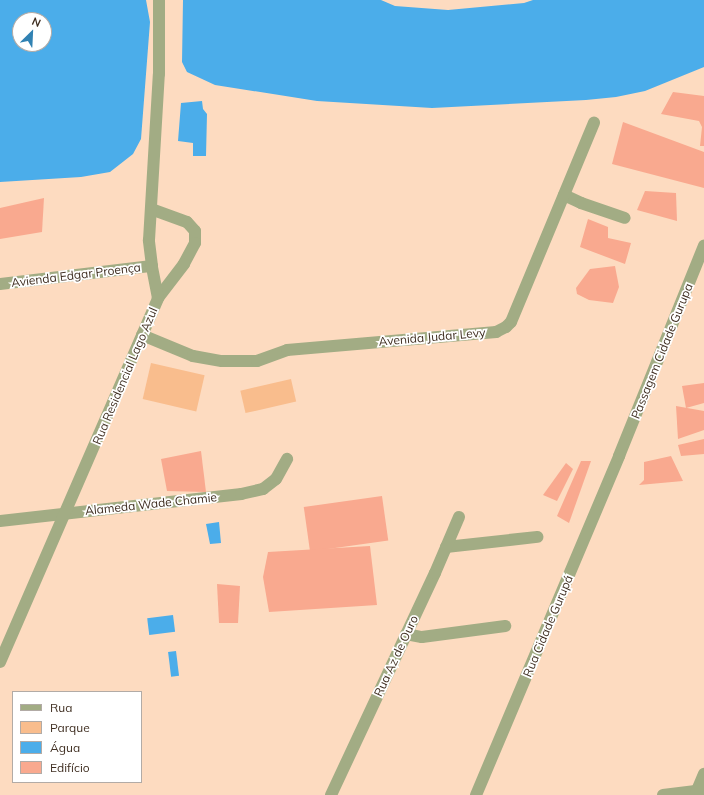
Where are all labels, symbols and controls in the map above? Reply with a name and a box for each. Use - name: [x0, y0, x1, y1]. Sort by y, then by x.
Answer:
- north arrow: [12, 12, 52, 52]
- text: N: [30, 14, 43, 30]
- street label: Avienda Edgar Proença: [10, 260, 142, 290]
- street label: Passagem Cidade Gurupa: [628, 281, 696, 421]
- street label: Rua Residencial Lago Azul: [90, 305, 160, 447]
- street label: Avenida Judar Levy: [378, 325, 486, 349]
- street label: Alameda Wade Chamie: [84, 490, 218, 518]
- street label: Rua Cidade Gurupá: [520, 573, 576, 679]
- street label: Rua Az de Ouro: [371, 613, 421, 699]
- legend: [12, 691, 142, 783]
- text: Rua: [50, 700, 72, 715]
- text: Parque: [50, 720, 90, 735]
- text: Água: [50, 740, 80, 755]
- text: Edifício: [50, 760, 90, 775]

